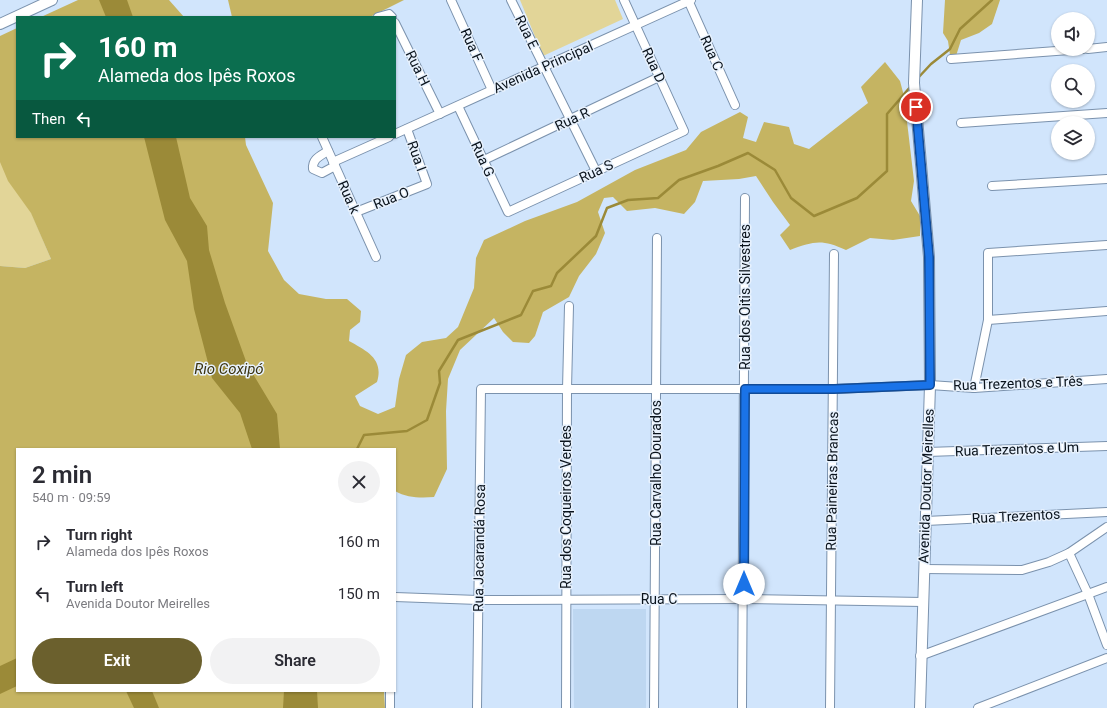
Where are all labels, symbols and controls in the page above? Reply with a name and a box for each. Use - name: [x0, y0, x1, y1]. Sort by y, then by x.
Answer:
- map controls: [1051, 12, 1095, 160]
- button: sound: [1051, 12, 1095, 56]
- street label: Rua E: [512, 13, 542, 51]
- street label: Rua F: [458, 26, 487, 65]
- text: 160 m: [98, 31, 177, 64]
- icon: right: [32, 32, 84, 84]
- street label: Rua C: [697, 33, 727, 73]
- street label: Avenida Principal: [491, 38, 595, 96]
- street label: Rua D: [639, 45, 669, 85]
- street label: Rua H: [403, 48, 433, 88]
- button: search: [1051, 64, 1095, 108]
- text: Alameda dos Ipês Roxos: [98, 65, 296, 86]
- pin: [899, 90, 933, 124]
- icon: arrive: [905, 96, 927, 118]
- street label: Rua R: [552, 104, 592, 134]
- icon: left: [73, 108, 95, 130]
- text: Then: [32, 110, 65, 128]
- button: layers: [1051, 116, 1095, 160]
- street label: Rua I: [404, 139, 430, 173]
- street label: Rua G: [468, 139, 498, 179]
- street label: Rua S: [576, 156, 616, 186]
- street label: Rua k: [335, 178, 364, 217]
- street label: Rua O: [371, 184, 411, 212]
- street label: Rua dos Oitis Silvestres: [737, 224, 753, 370]
- water label: Rio Coxipó: [194, 360, 264, 378]
- street label: Rua Trezentos e Três: [953, 373, 1083, 393]
- street label: Rua Carvalho Dourados: [648, 400, 664, 546]
- street label: Avenida Doutor Meirelles: [915, 408, 937, 564]
- street label: Rua Paineiras Brancas: [823, 411, 841, 551]
- street label: Rua dos Coqueiros Verdes: [558, 425, 574, 589]
- street label: Rua Trezentos e Um: [955, 439, 1079, 459]
- text: 2 min: [32, 461, 92, 489]
- button: close: [338, 461, 380, 503]
- street label: Rua Jacarandá Rosa: [470, 484, 488, 612]
- text: 540 m · 09:59: [32, 490, 111, 505]
- street label: Rua Trezentos: [971, 506, 1061, 526]
- text: Turn right: [66, 526, 132, 544]
- icon: right: [32, 531, 54, 553]
- text: 160 m: [338, 533, 380, 551]
- text: Alameda dos Ipês Roxos: [66, 544, 209, 559]
- position arrow: [723, 563, 765, 605]
- text: Turn left: [66, 578, 123, 596]
- icon: left: [32, 583, 54, 605]
- text: 150 m: [338, 585, 380, 603]
- street label: Rua C: [641, 591, 677, 607]
- text: Avenida Doutor Meirelles: [66, 596, 210, 611]
- button: Exit: [32, 638, 202, 684]
- button: Share: [210, 638, 380, 684]

